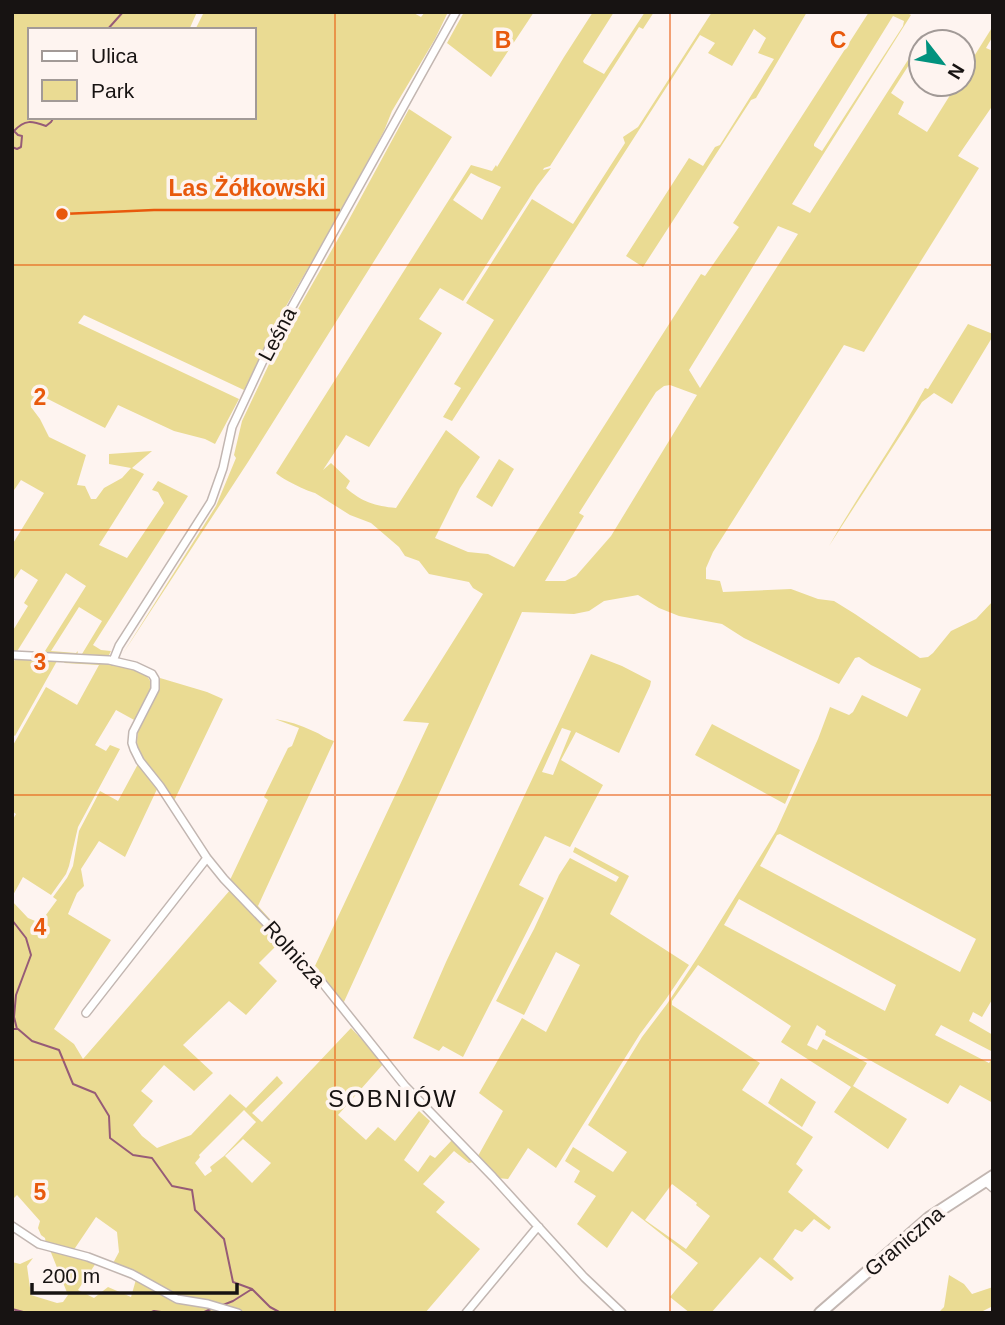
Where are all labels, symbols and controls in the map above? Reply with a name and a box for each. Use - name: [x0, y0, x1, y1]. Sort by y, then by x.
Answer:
- text: B: [495, 27, 511, 53]
- text: C: [830, 27, 846, 53]
- legend: [28, 28, 256, 119]
- north arrow: [907, 28, 977, 98]
- text: Ulica: [91, 44, 138, 67]
- text: N: [944, 60, 969, 83]
- text: Park: [91, 79, 135, 102]
- callout: Las Żółkowski: [154, 166, 340, 210]
- text: Las Żółkowski: [168, 175, 326, 201]
- street label: Leśna: [253, 303, 301, 365]
- text: 2: [34, 384, 46, 410]
- text: 3: [34, 649, 46, 675]
- text: 4: [34, 914, 47, 940]
- street label: Rolnicza: [260, 916, 331, 992]
- district label: SOBNIÓW: [328, 1085, 458, 1112]
- text: 5: [34, 1179, 47, 1205]
- street label: Graniczna: [860, 1201, 948, 1281]
- scale bar: [32, 1252, 236, 1296]
- text: 200 m: [42, 1264, 100, 1287]

